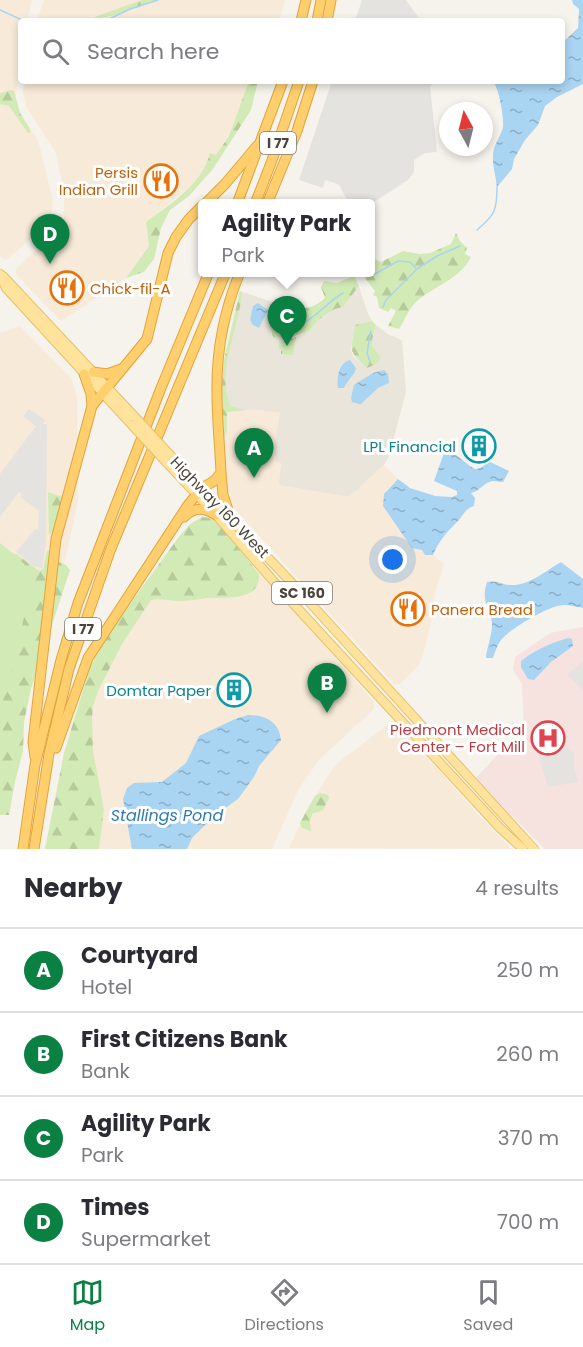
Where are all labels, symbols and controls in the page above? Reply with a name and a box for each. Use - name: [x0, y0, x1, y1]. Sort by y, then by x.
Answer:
- search box: [18, 18, 565, 84]
- icon: search: [39, 35, 72, 68]
- text: Search here: [87, 36, 220, 67]
- north arrow: [439, 102, 493, 156]
- road number: I 77: [260, 132, 296, 154]
- place label: Persis Indian Grill: [59, 162, 138, 200]
- restaurant icon: Persis Indian Grill: [143, 163, 179, 199]
- popup: [198, 199, 375, 277]
- text: Agility Park: [222, 208, 351, 239]
- pin: D: [31, 214, 70, 264]
- text: Park: [222, 241, 264, 269]
- restaurant icon: Chick-fil-A: [49, 270, 85, 306]
- place label: Chick-fil-A: [90, 278, 171, 299]
- pin: C: [268, 296, 306, 346]
- pin: A: [234, 428, 274, 478]
- building icon: LPL Financial: [461, 428, 497, 464]
- place label: LPL Financial: [363, 436, 456, 457]
- street label: Highway 160 West: [166, 452, 274, 562]
- your location: [378, 545, 407, 574]
- road number: SC 160: [272, 582, 332, 604]
- restaurant icon: Panera Bread: [390, 591, 426, 627]
- place label: Panera Bread: [431, 599, 533, 620]
- road number: I 77: [65, 618, 101, 640]
- pin: B: [308, 664, 346, 713]
- building icon: Domtar Paper: [216, 672, 252, 708]
- place label: Domtar Paper: [106, 680, 211, 701]
- place label: Piedmont Medical Center – Fort Mill: [390, 719, 525, 757]
- hospital icon: Piedmont Medical Center – Fort Mill: [530, 720, 566, 756]
- water label: Stallings Pond: [111, 804, 223, 827]
- text: Nearby: [24, 870, 122, 906]
- text: 4 results: [475, 874, 559, 902]
- text: Courtyard: [81, 940, 198, 971]
- text: A: [36, 956, 51, 984]
- text: 250 m: [496, 956, 559, 984]
- text: Hotel: [81, 973, 132, 1001]
- text: First Citizens Bank: [81, 1024, 288, 1055]
- text: B: [37, 1040, 50, 1068]
- text: 260 m: [496, 1040, 559, 1068]
- text: Bank: [81, 1057, 130, 1085]
- text: Agility Park: [81, 1108, 211, 1139]
- text: C: [36, 1124, 51, 1152]
- text: 370 m: [498, 1124, 559, 1152]
- text: Park: [81, 1141, 124, 1169]
- text: Times: [81, 1192, 150, 1223]
- text: D: [36, 1208, 51, 1236]
- text: 700 m: [497, 1208, 559, 1236]
- text: Supermarket: [81, 1225, 210, 1253]
- tab: Map: [70, 1276, 105, 1337]
- tab: Directions: [245, 1276, 324, 1337]
- tab: Saved: [463, 1276, 513, 1337]

